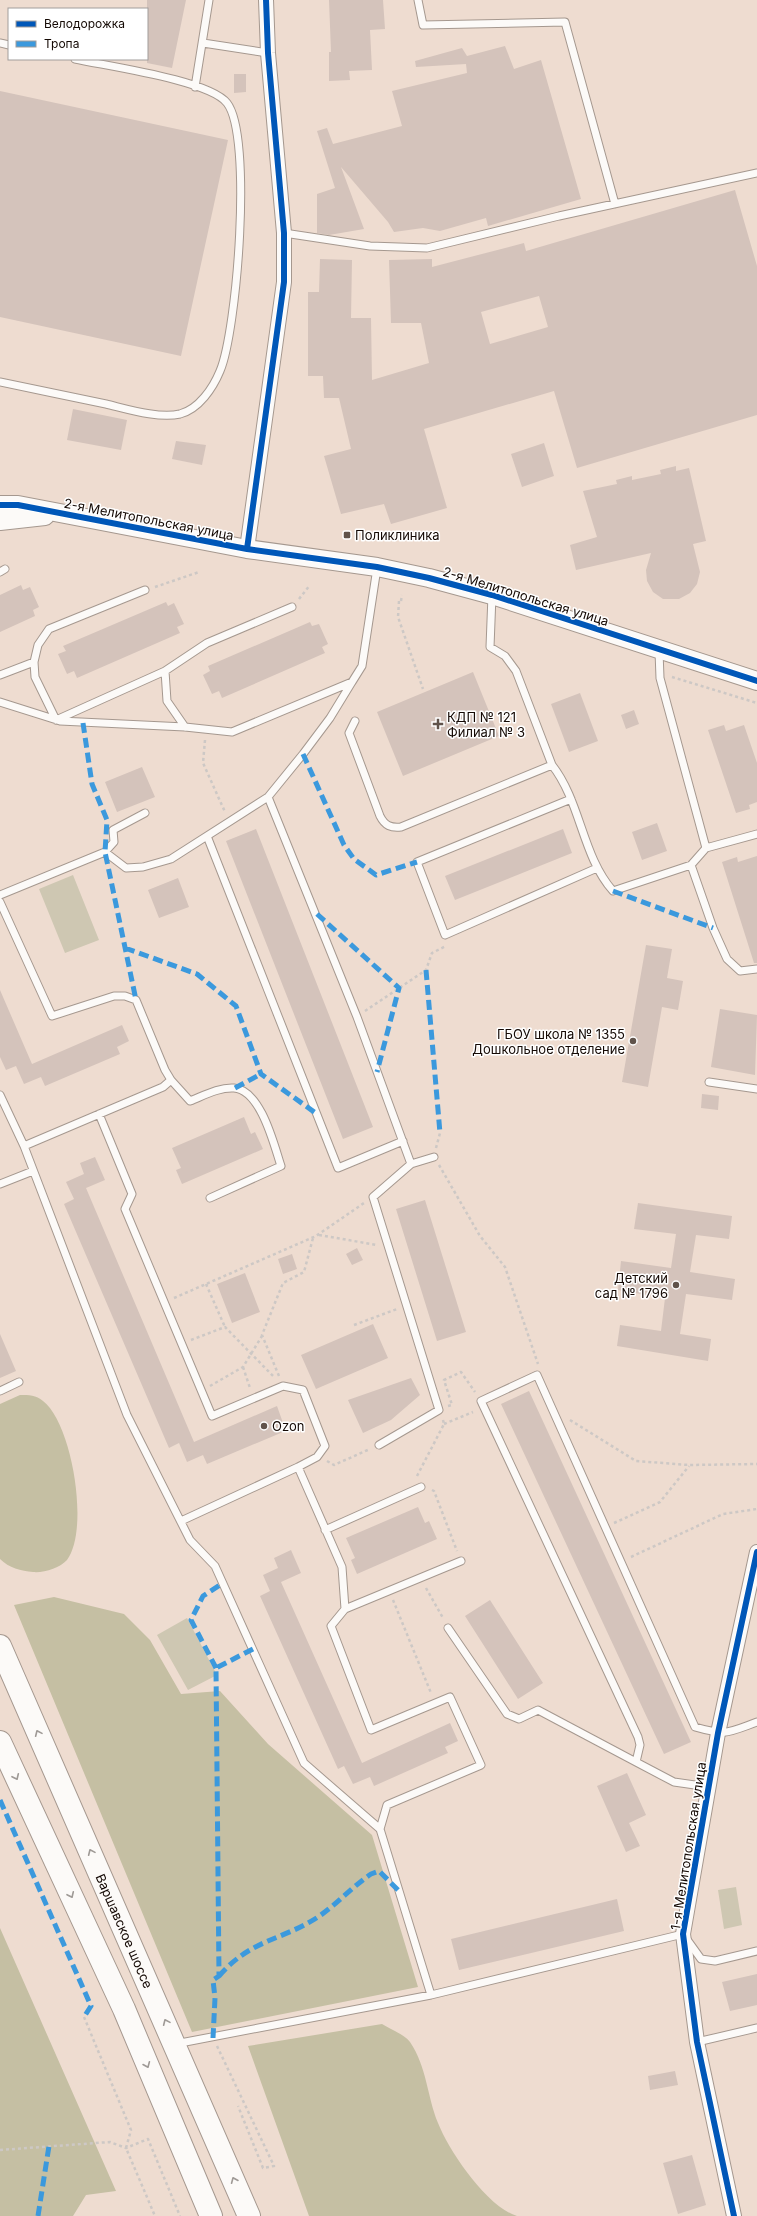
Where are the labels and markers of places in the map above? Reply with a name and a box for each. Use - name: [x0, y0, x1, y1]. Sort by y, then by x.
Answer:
- place label: Поликлиника: [355, 527, 440, 543]
- marker: Поликлиника: [342, 530, 352, 540]
- place label: КДП № 121 Филиал № 3: [447, 709, 525, 740]
- marker: КДП № 121 Филиал № 3: [432, 718, 444, 730]
- place label: ГБОУ школа № 1355 Дошкольное отделение: [472, 1026, 625, 1057]
- marker: ГБОУ школа № 1355 Дошкольное отделение: [628, 1036, 638, 1046]
- place label: Детский сад № 1796: [595, 1270, 668, 1301]
- marker: Детский сад № 1796: [671, 1280, 681, 1290]
- place label: Ozon: [272, 1418, 304, 1434]
- marker: Ozon: [259, 1421, 269, 1431]

